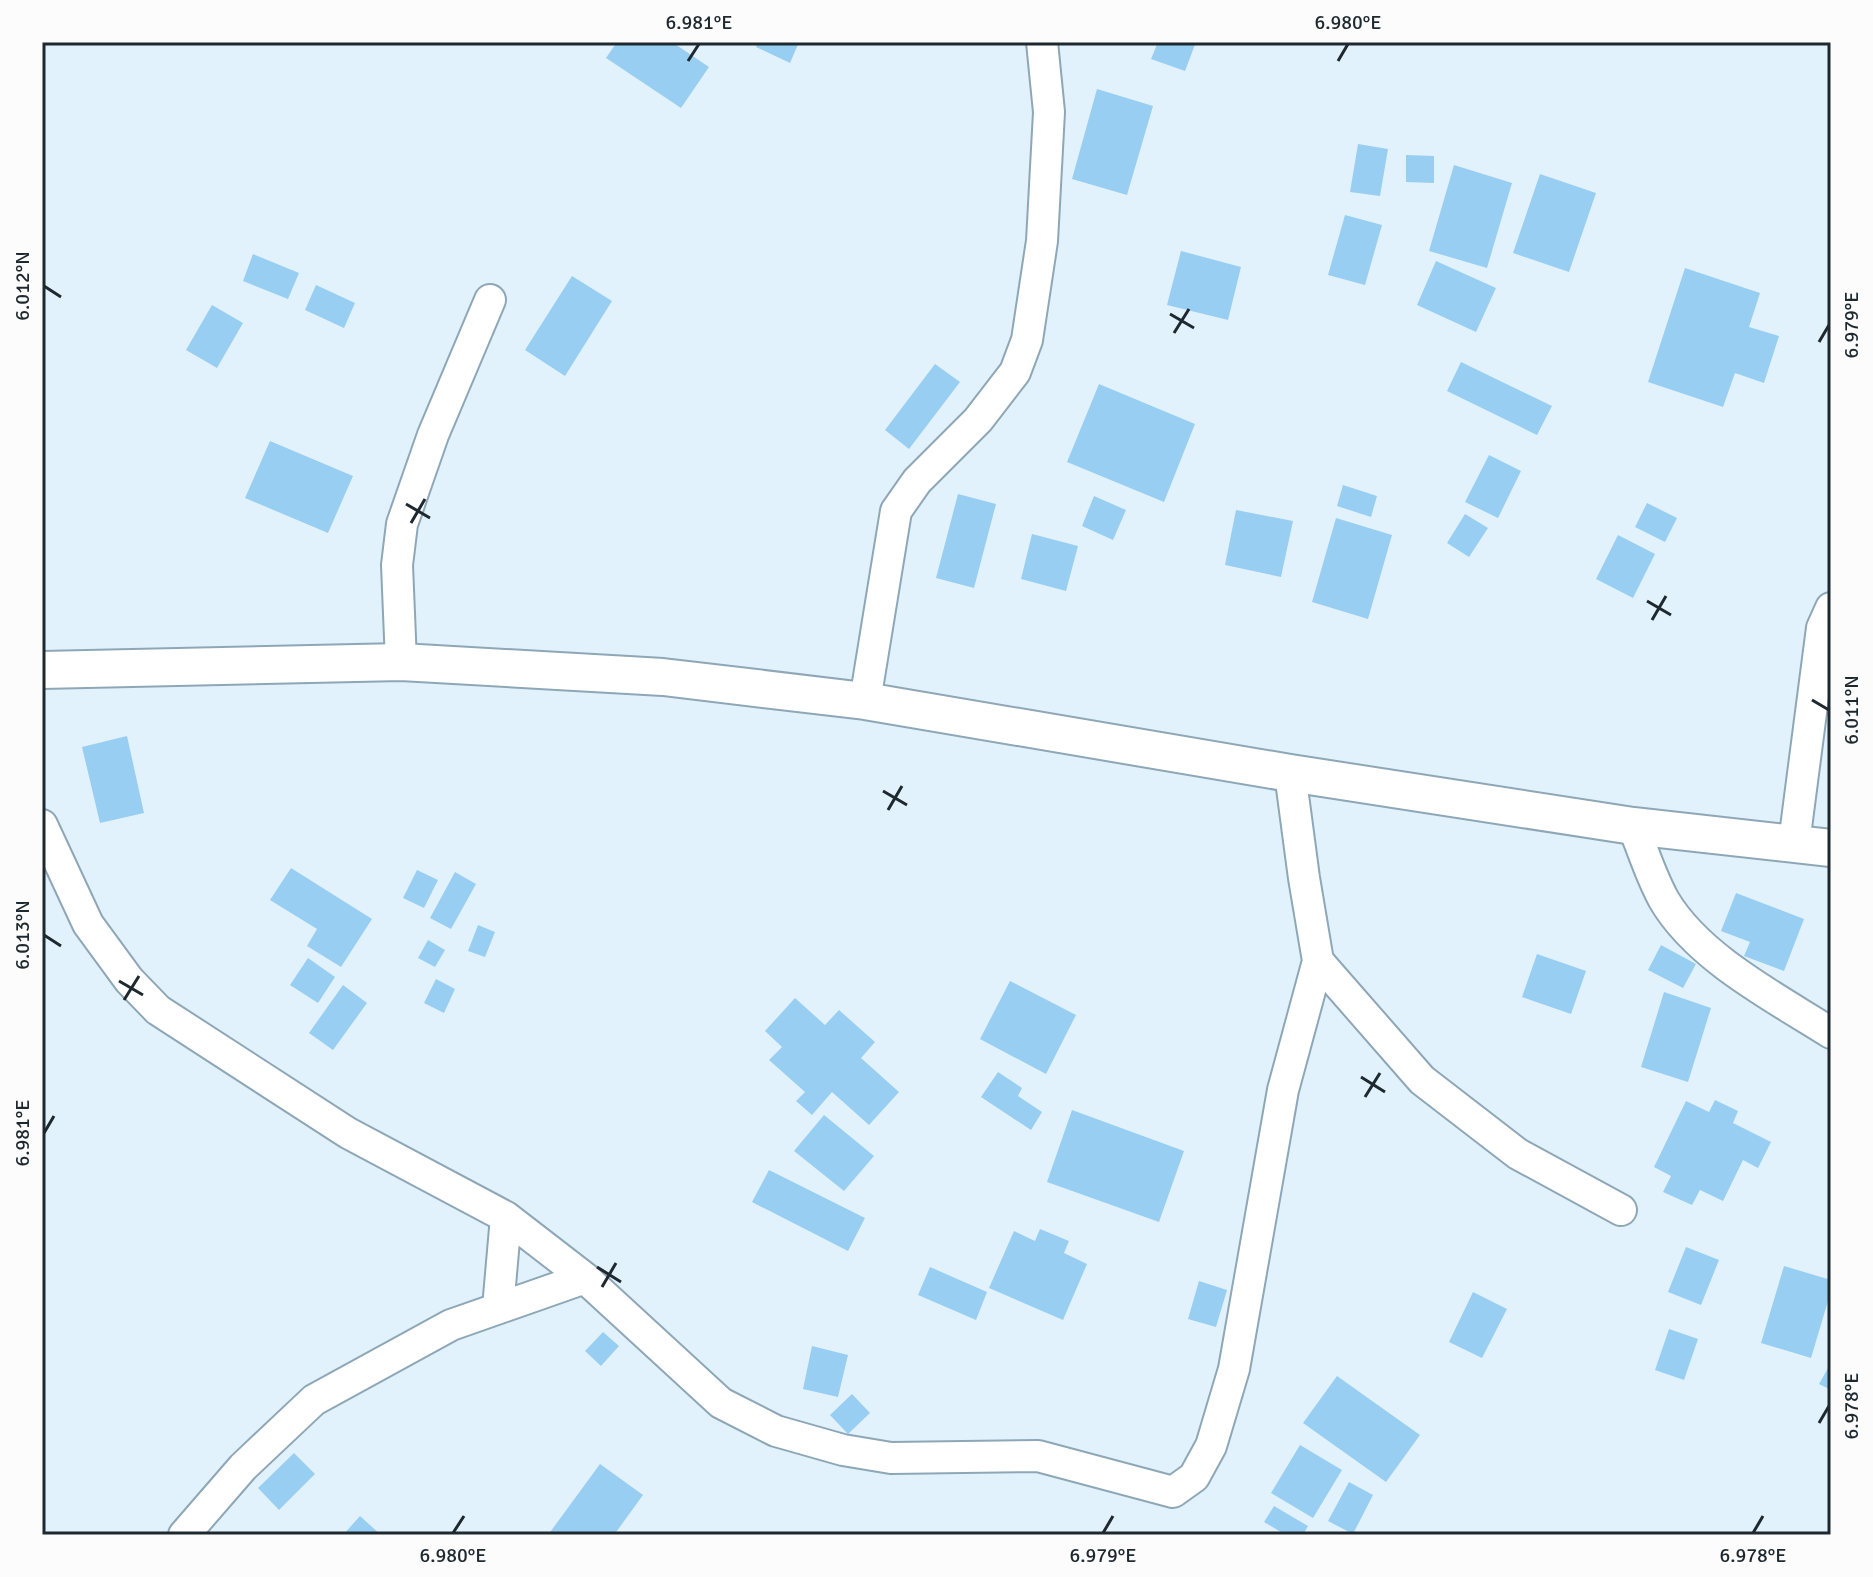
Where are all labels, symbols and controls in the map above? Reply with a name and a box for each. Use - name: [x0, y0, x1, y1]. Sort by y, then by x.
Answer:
- text: 6.981°E: [665, 10, 733, 35]
- text: 6.980°E: [1314, 10, 1382, 35]
- text: 6.012°N: [10, 251, 35, 321]
- text: 6.979°E: [1839, 291, 1864, 359]
- text: 6.011°N: [1839, 675, 1864, 745]
- text: 6.013°N: [10, 900, 35, 970]
- text: 6.981°E: [10, 1099, 35, 1167]
- text: 6.978°E: [1839, 1372, 1864, 1440]
- text: 6.980°E: [419, 1543, 487, 1568]
- text: 6.979°E: [1069, 1543, 1137, 1568]
- text: 6.978°E: [1719, 1543, 1787, 1568]

